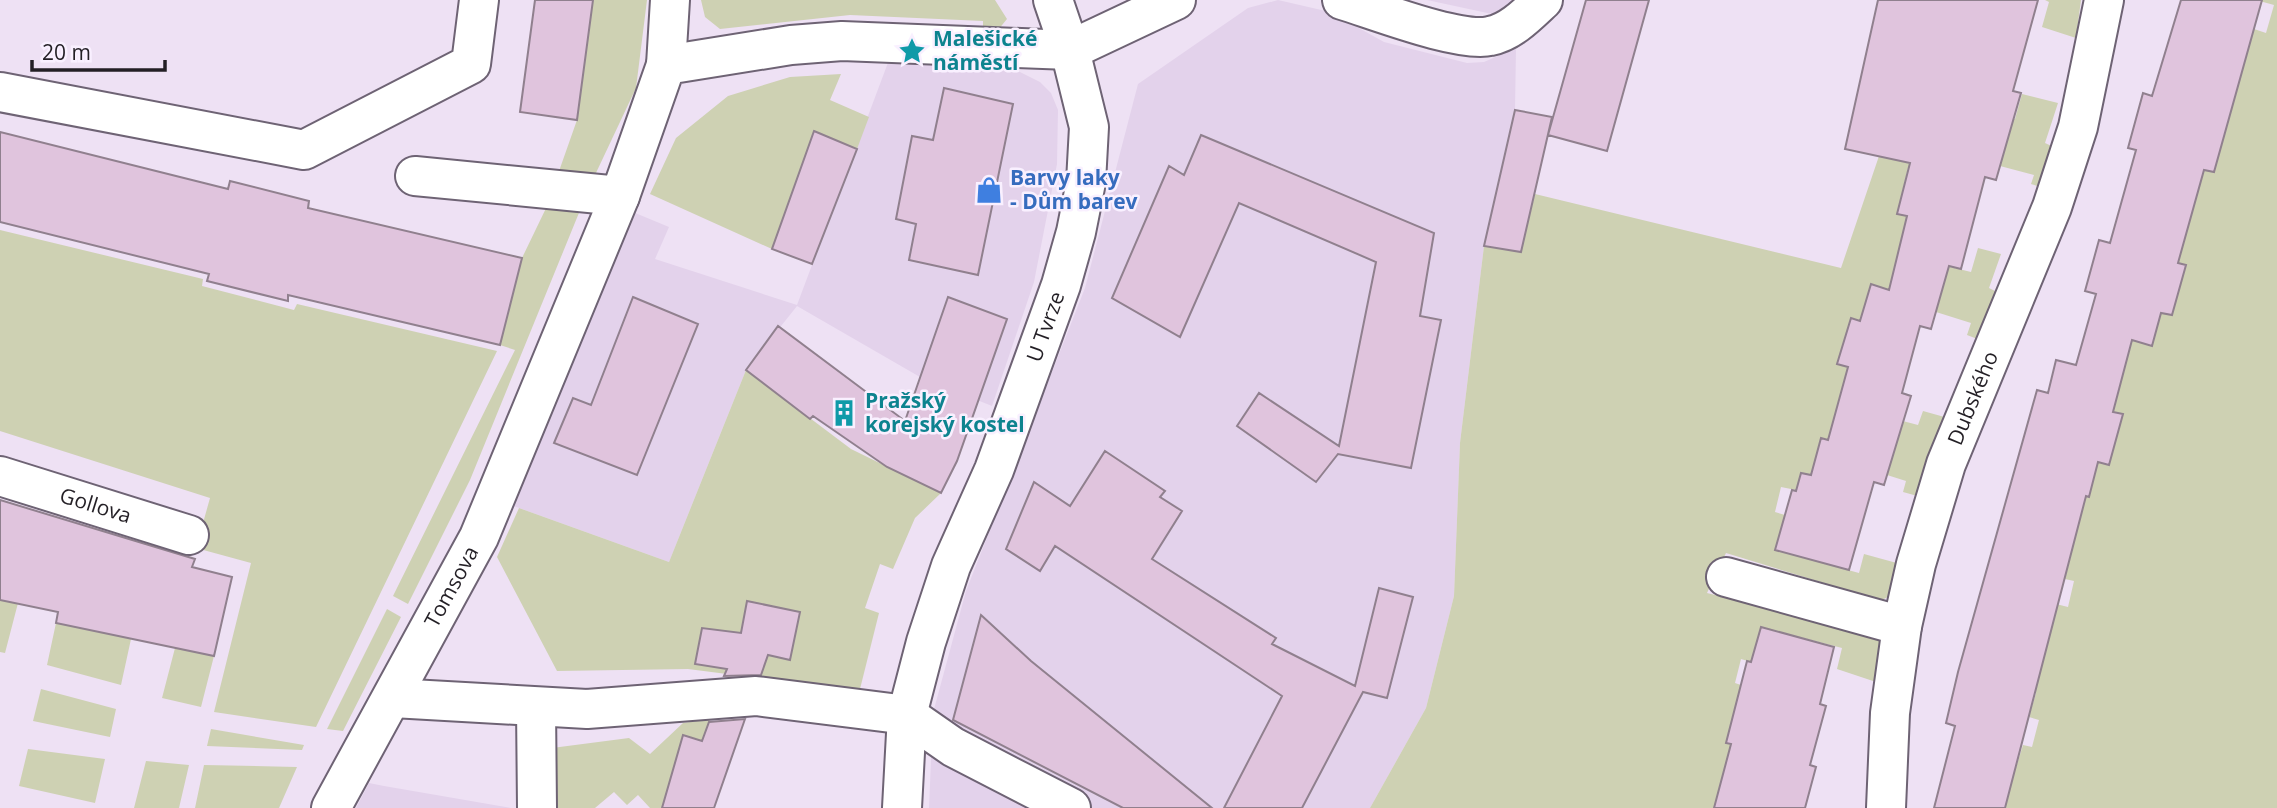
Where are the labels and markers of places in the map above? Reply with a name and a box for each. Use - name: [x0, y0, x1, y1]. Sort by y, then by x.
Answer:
- place label: Malešické náměstí: [933, 24, 1037, 76]
- place icon: Malešické náměstí: [897, 36, 927, 66]
- place label: Barvy laky - Dům barev: [1010, 163, 1138, 215]
- shop icon: Barvy laky - Dům barev: [974, 175, 1004, 205]
- place label: Pražský korejský kostel: [865, 386, 1025, 438]
- building icon: Pražský korejský kostel: [829, 398, 859, 428]

